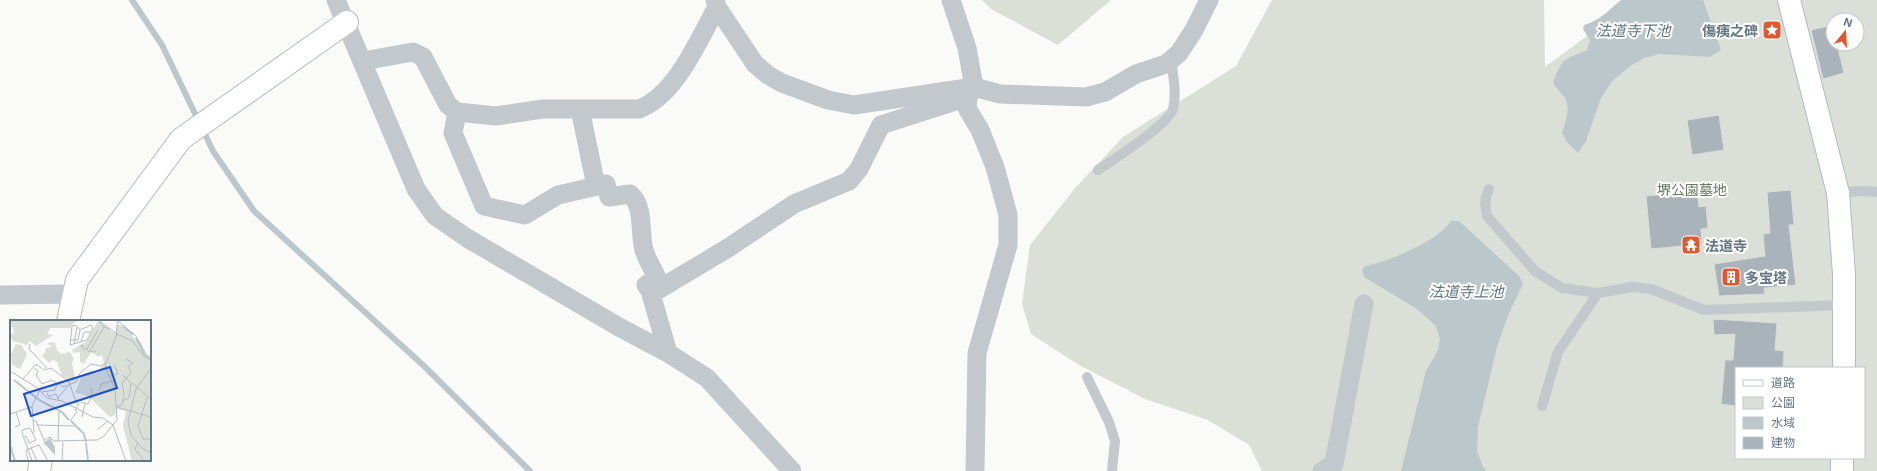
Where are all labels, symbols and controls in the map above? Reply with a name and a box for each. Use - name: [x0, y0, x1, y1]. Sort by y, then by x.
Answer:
- north arrow: [1825, 12, 1865, 52]
- text: N: [1842, 15, 1854, 30]
- place icon: 傷痍之碑: [1761, 19, 1783, 41]
- water label: 法道寺下池: [1595, 21, 1672, 40]
- place label: 傷痍之碑: [1702, 22, 1758, 39]
- park label: 堺公園墓地: [1657, 181, 1727, 198]
- temple icon: 法道寺: [1680, 234, 1702, 256]
- place label: 法道寺: [1705, 237, 1747, 254]
- building icon: 多宝塔: [1720, 266, 1742, 288]
- place label: 多宝塔: [1745, 269, 1787, 286]
- water label: 法道寺上池: [1428, 282, 1505, 301]
- inset map: [10, 320, 151, 461]
- legend: [1735, 367, 1865, 459]
- text: 道路: [1771, 375, 1795, 390]
- text: 公園: [1771, 395, 1795, 410]
- text: 水域: [1771, 415, 1795, 430]
- text: 建物: [1771, 435, 1795, 450]

